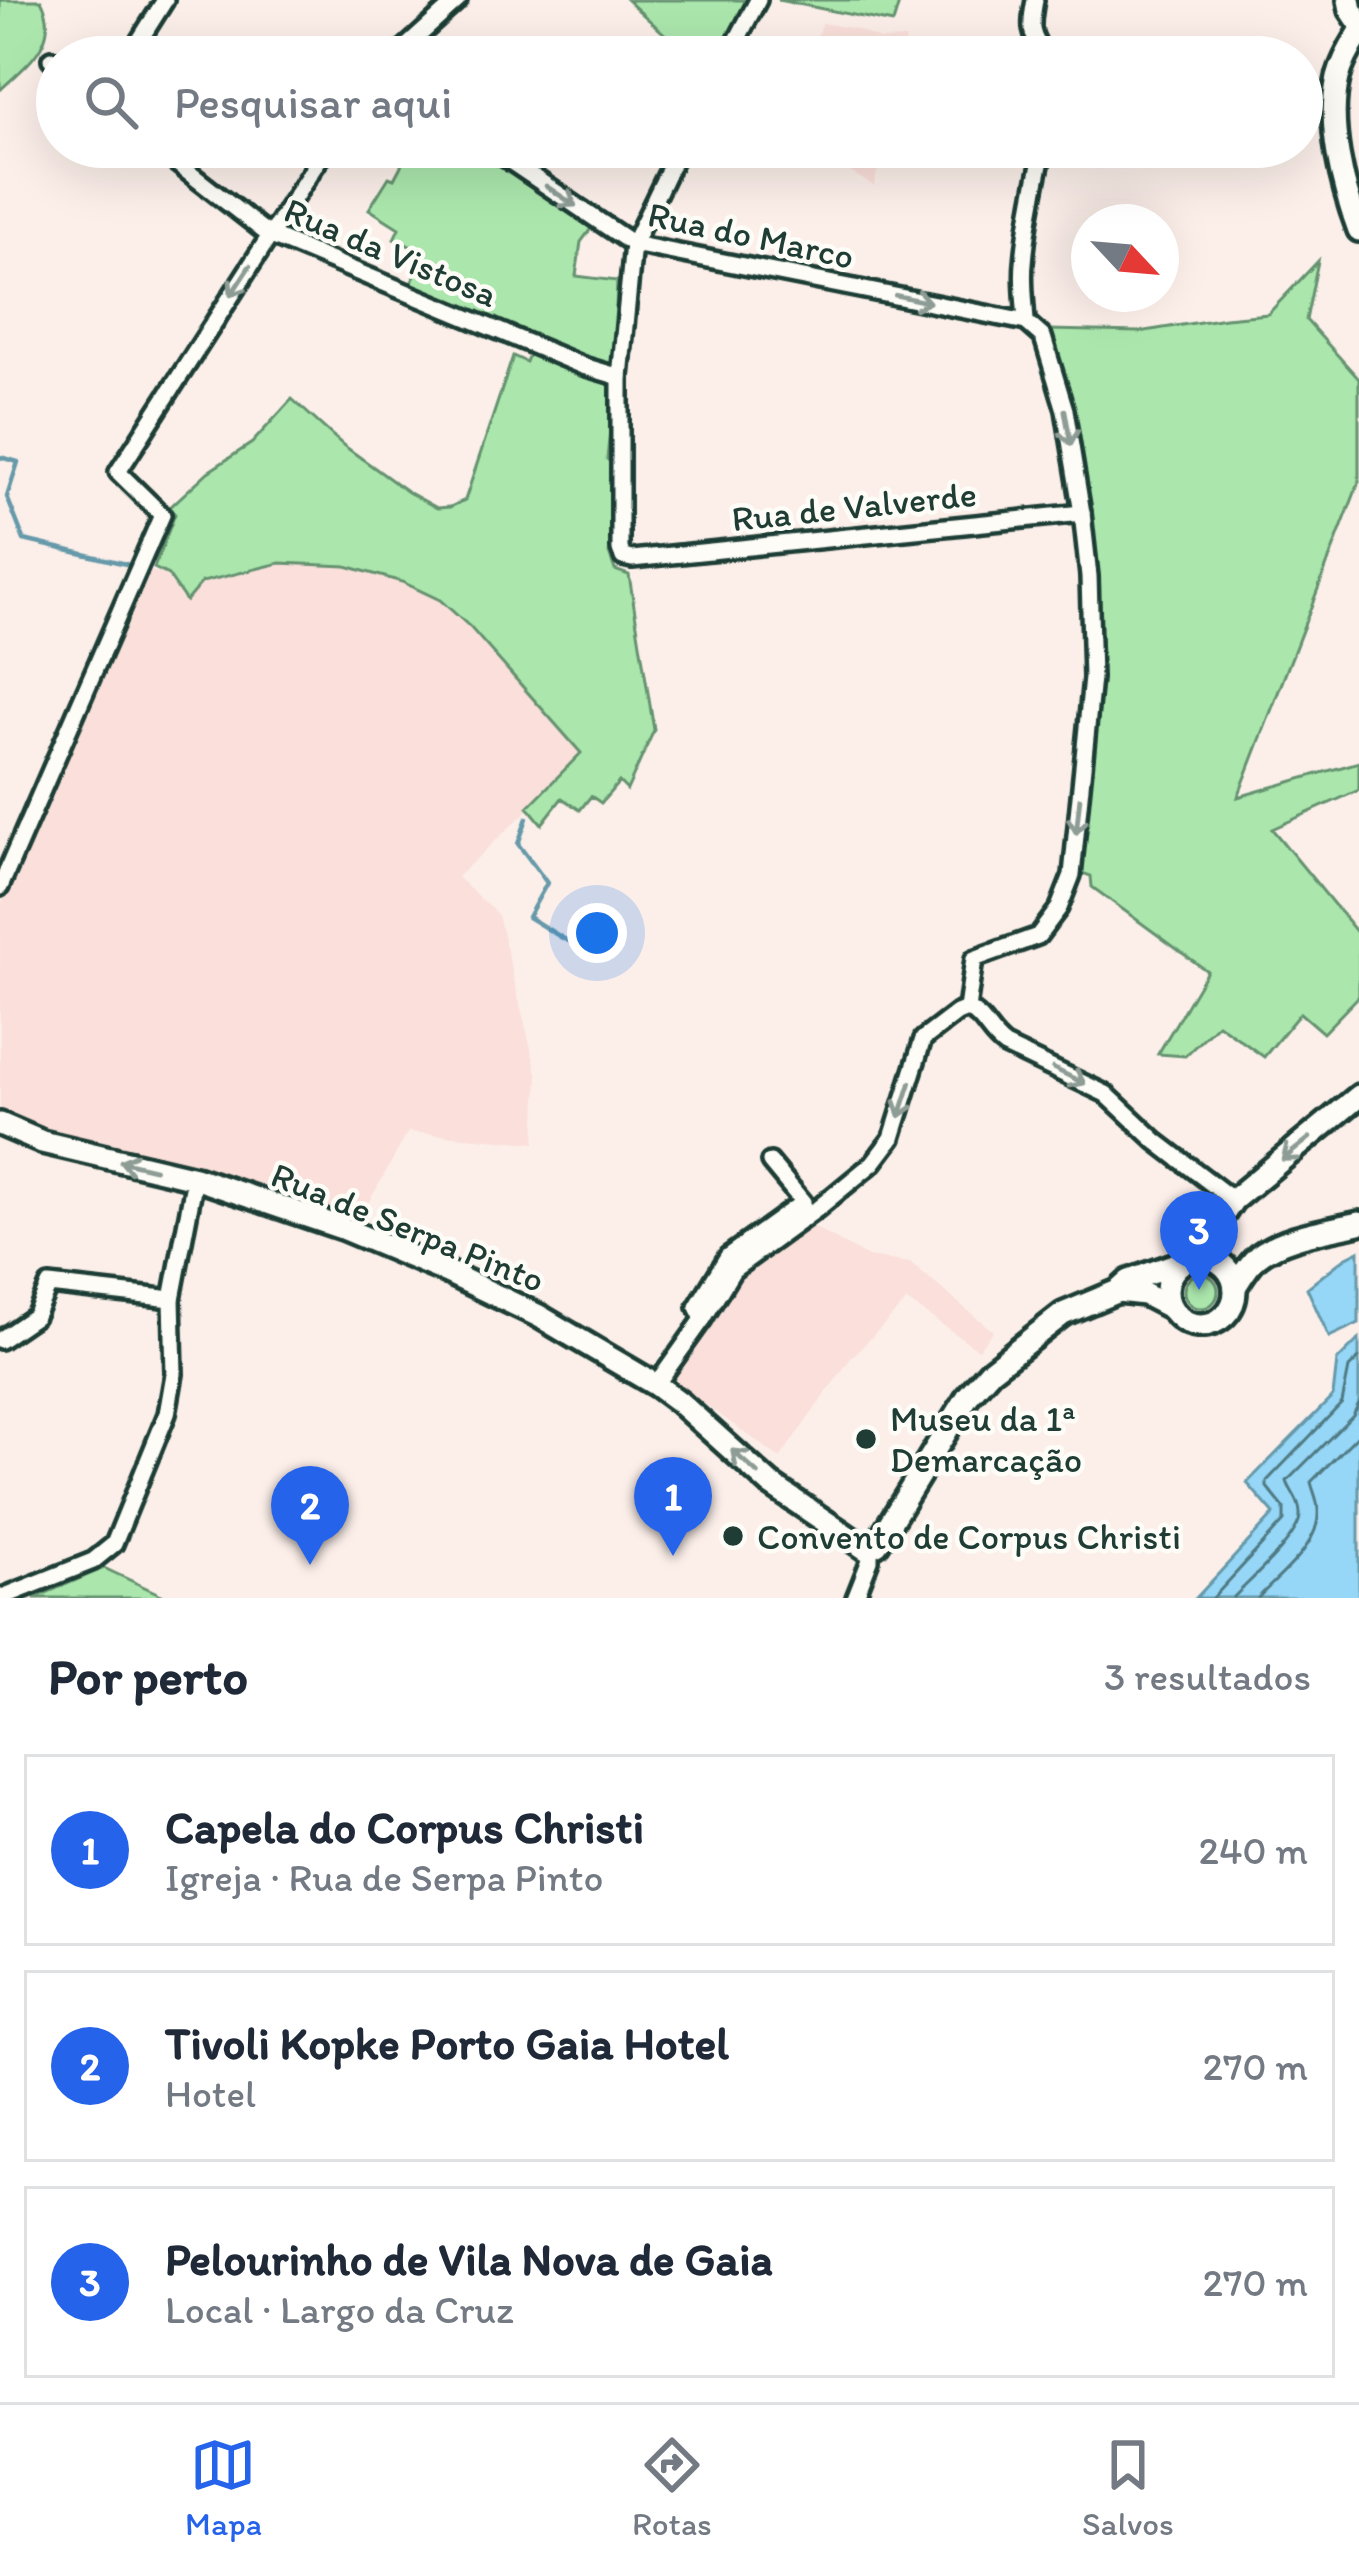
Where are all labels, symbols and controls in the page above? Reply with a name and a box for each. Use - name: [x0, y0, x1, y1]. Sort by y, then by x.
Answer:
- search box: [36, 36, 1323, 168]
- icon: search: [78, 69, 144, 135]
- text: Pesquisar aqui: [174, 75, 452, 129]
- one-way arrow: [544, 183, 577, 208]
- street label: Rua da Vistosa: [278, 188, 504, 316]
- street label: Rua do Marco: [644, 192, 858, 278]
- north arrow: [1071, 204, 1179, 312]
- one-way arrow: [228, 263, 253, 297]
- one-way arrow: [892, 289, 931, 311]
- one-way arrow: [1057, 408, 1080, 447]
- street label: Rua de Valverde: [729, 472, 979, 540]
- one-way arrow: [1066, 795, 1088, 834]
- your location: [567, 903, 627, 963]
- one-way arrow: [1051, 1066, 1087, 1088]
- one-way arrow: [893, 1080, 915, 1118]
- one-way arrow: [1281, 1134, 1312, 1162]
- one-way arrow: [118, 1152, 156, 1175]
- street label: Rua de Serpa Pinto: [265, 1153, 551, 1301]
- pin: 3: [1160, 1191, 1238, 1290]
- place label: Museu da 1ª Demarcação: [890, 1397, 1082, 1481]
- marker: Museu da 1ª Demarcação: [853, 1426, 879, 1452]
- one-way arrow: [730, 1448, 760, 1476]
- pin: 1: [634, 1457, 712, 1556]
- pin: 2: [271, 1466, 349, 1565]
- place label: Convento de Corpus Christi: [757, 1515, 1181, 1558]
- marker: Convento de Corpus Christi: [720, 1523, 746, 1549]
- text: Por perto: [48, 1646, 248, 1707]
- text: 3 resultados: [1104, 1653, 1311, 1700]
- text: Capela do Corpus Christi: [165, 1800, 644, 1854]
- text: 1: [81, 1827, 99, 1874]
- text: 240 m: [1198, 1827, 1308, 1874]
- text: Igreja · Rua de Serpa Pinto: [165, 1854, 603, 1901]
- text: Tivoli Kopke Porto Gaia Hotel: [165, 2016, 729, 2070]
- text: 2: [80, 2043, 100, 2090]
- text: 270 m: [1203, 2043, 1308, 2090]
- text: Hotel: [165, 2070, 256, 2117]
- text: Pelourinho de Vila Nova de Gaia: [165, 2232, 773, 2286]
- text: 3: [79, 2259, 101, 2306]
- text: 270 m: [1203, 2259, 1308, 2306]
- text: Local · Largo da Cruz: [165, 2286, 514, 2333]
- tab: Mapa: [185, 2432, 262, 2543]
- tab: Rotas: [632, 2432, 712, 2543]
- tab: Salvos: [1082, 2432, 1174, 2543]

